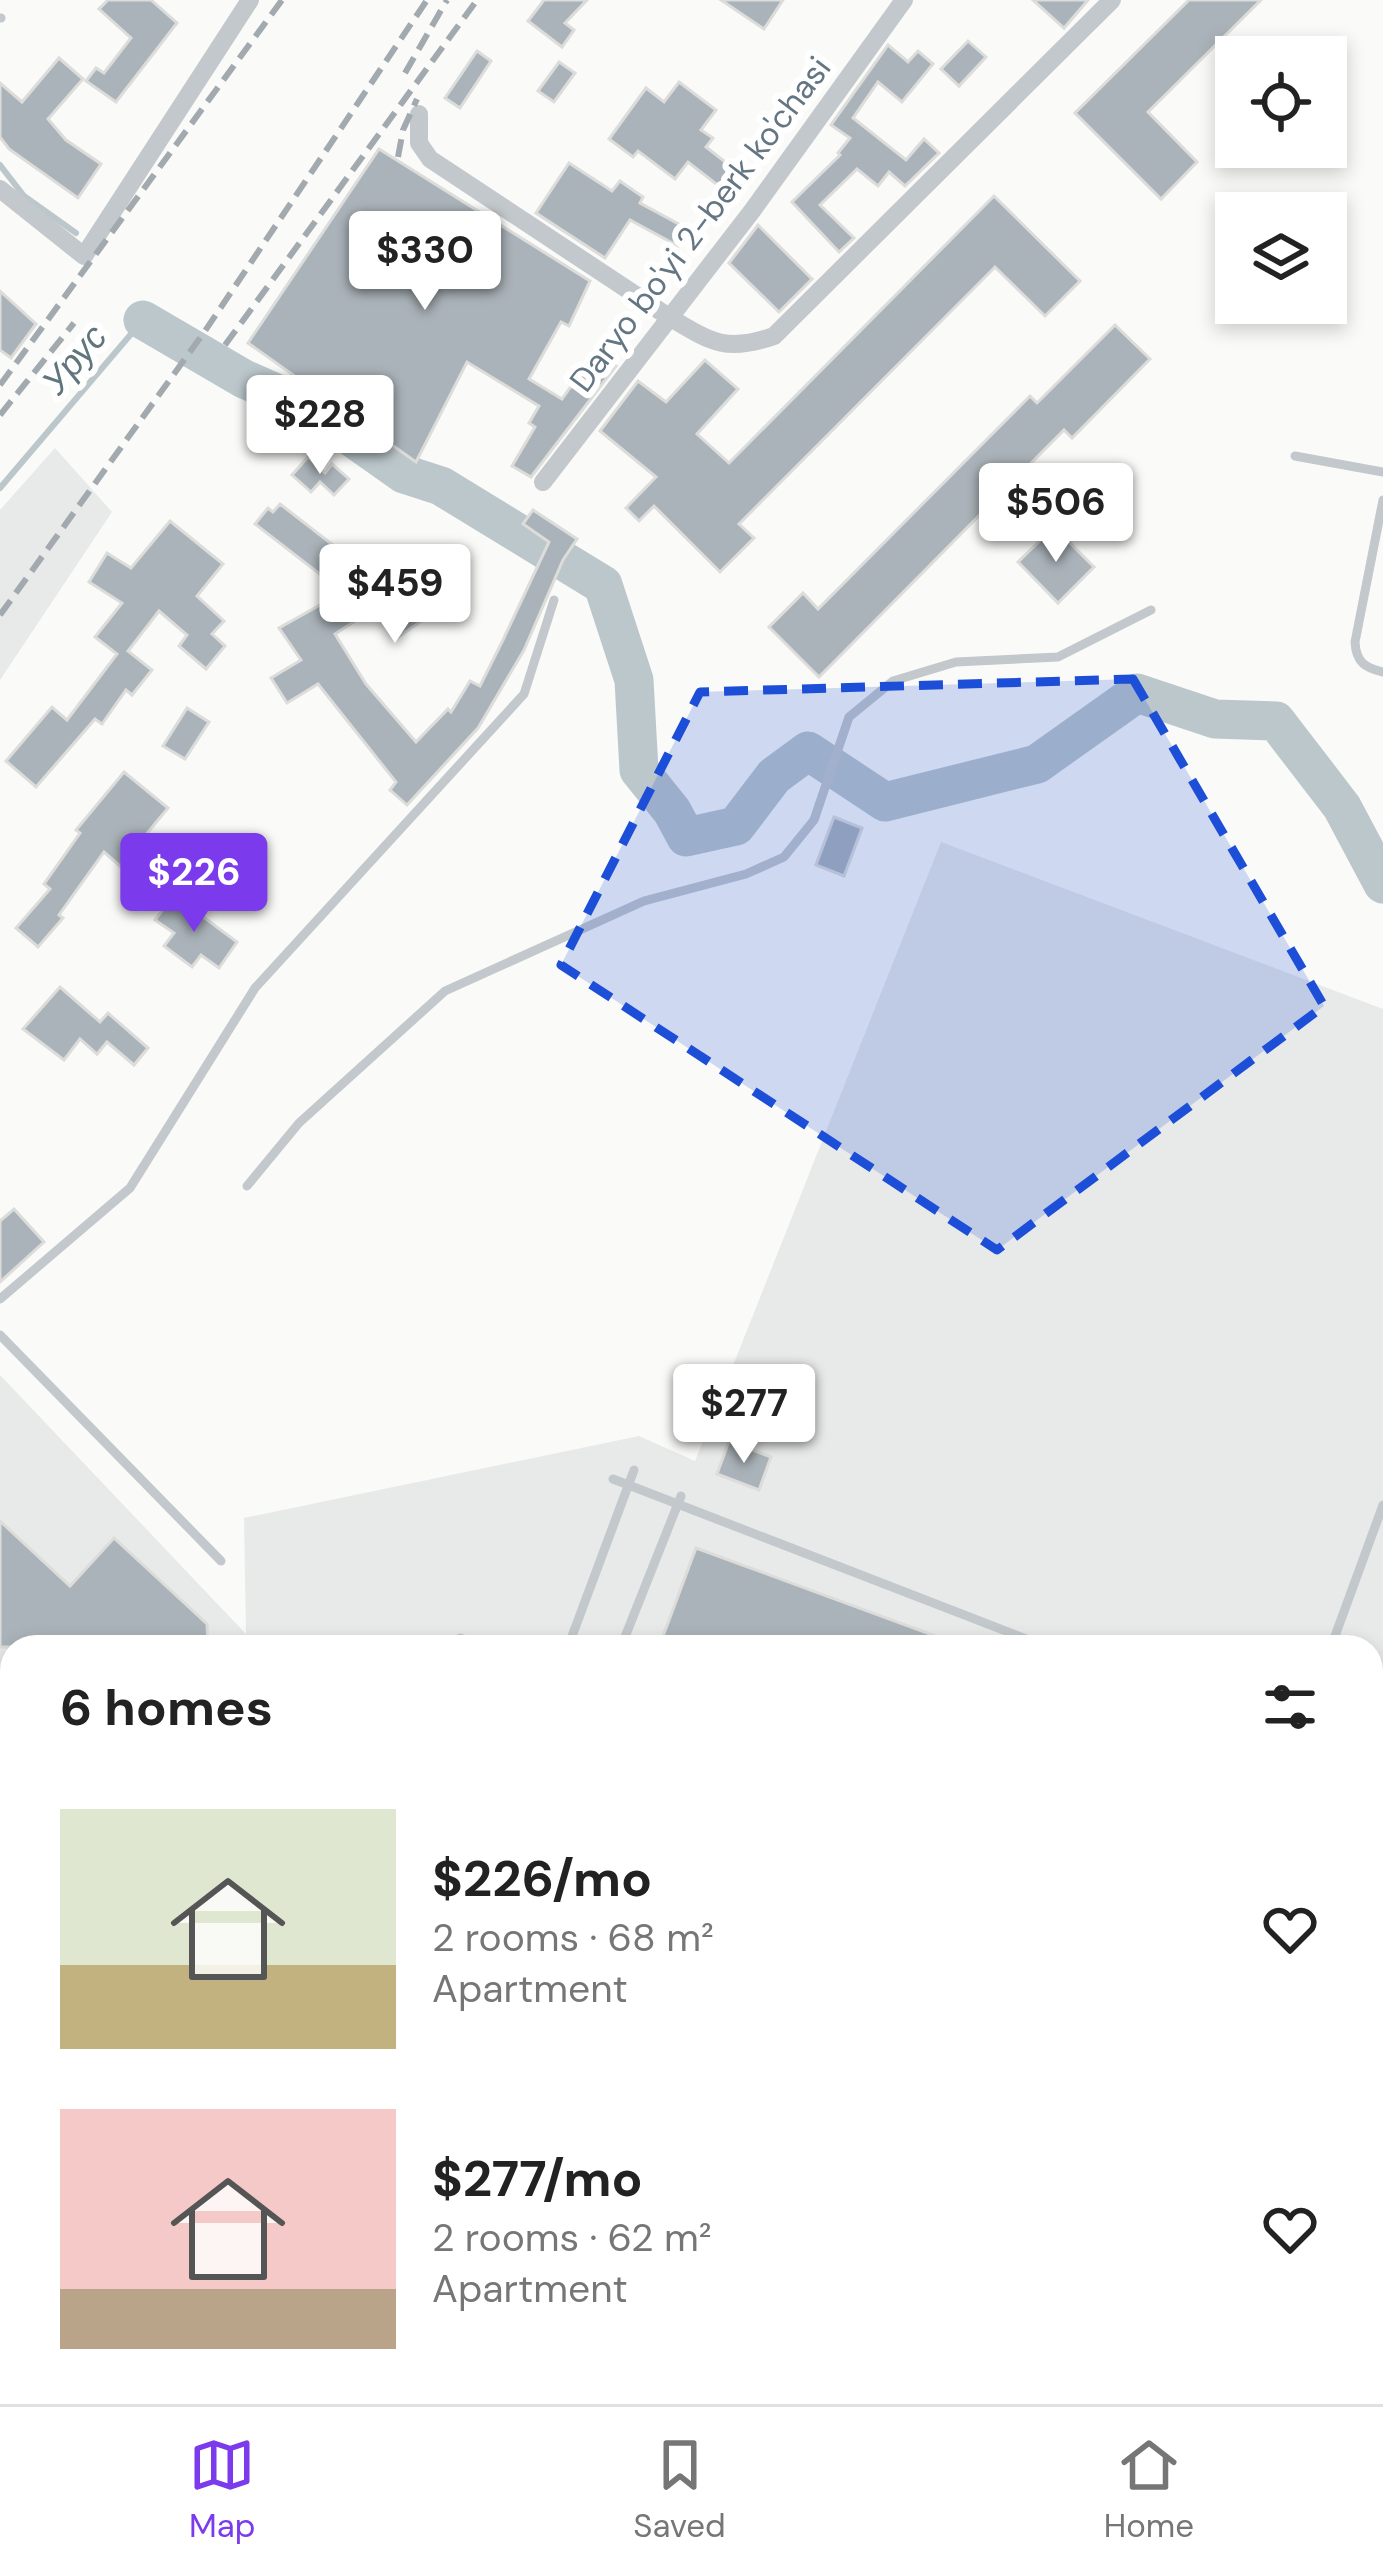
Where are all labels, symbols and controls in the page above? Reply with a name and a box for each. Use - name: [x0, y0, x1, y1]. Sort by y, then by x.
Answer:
- map controls: [1215, 36, 1347, 324]
- button: locate: [1215, 36, 1347, 168]
- street label: Daryo bo'yi 2-berk ko'chasi: [560, 48, 840, 400]
- button: layers: [1215, 192, 1347, 324]
- pin: $330: [354, 211, 496, 313]
- text: $330: [376, 224, 474, 275]
- water label: Урус: [30, 314, 117, 405]
- pin: $228: [249, 375, 391, 477]
- text: $228: [274, 388, 366, 439]
- pin: $506: [985, 463, 1127, 565]
- text: $506: [1006, 476, 1106, 527]
- pin: $459: [324, 544, 466, 646]
- text: $459: [346, 557, 444, 608]
- pin: $226: [123, 833, 265, 935]
- text: $226: [147, 846, 241, 897]
- pin: $277: [673, 1364, 815, 1466]
- text: $277: [700, 1377, 788, 1428]
- text: 6 homes: [60, 1674, 273, 1741]
- icon: filters: [1257, 1674, 1323, 1740]
- text: $226/mo: [432, 1845, 652, 1912]
- icon: home: [156, 1857, 300, 2001]
- icon: heart: [1257, 1896, 1323, 1962]
- text: 2 rooms · 68 m²: [432, 1912, 714, 1963]
- text: Apartment: [432, 1963, 628, 2014]
- text: $277/mo: [432, 2145, 643, 2212]
- icon: home: [156, 2157, 300, 2301]
- icon: heart: [1257, 2196, 1323, 2262]
- text: 2 rooms · 62 m²: [432, 2212, 712, 2263]
- text: Apartment: [432, 2263, 628, 2314]
- tab: Map: [189, 2432, 255, 2547]
- tab: Saved: [633, 2432, 726, 2547]
- tab: Home: [1104, 2432, 1194, 2547]

